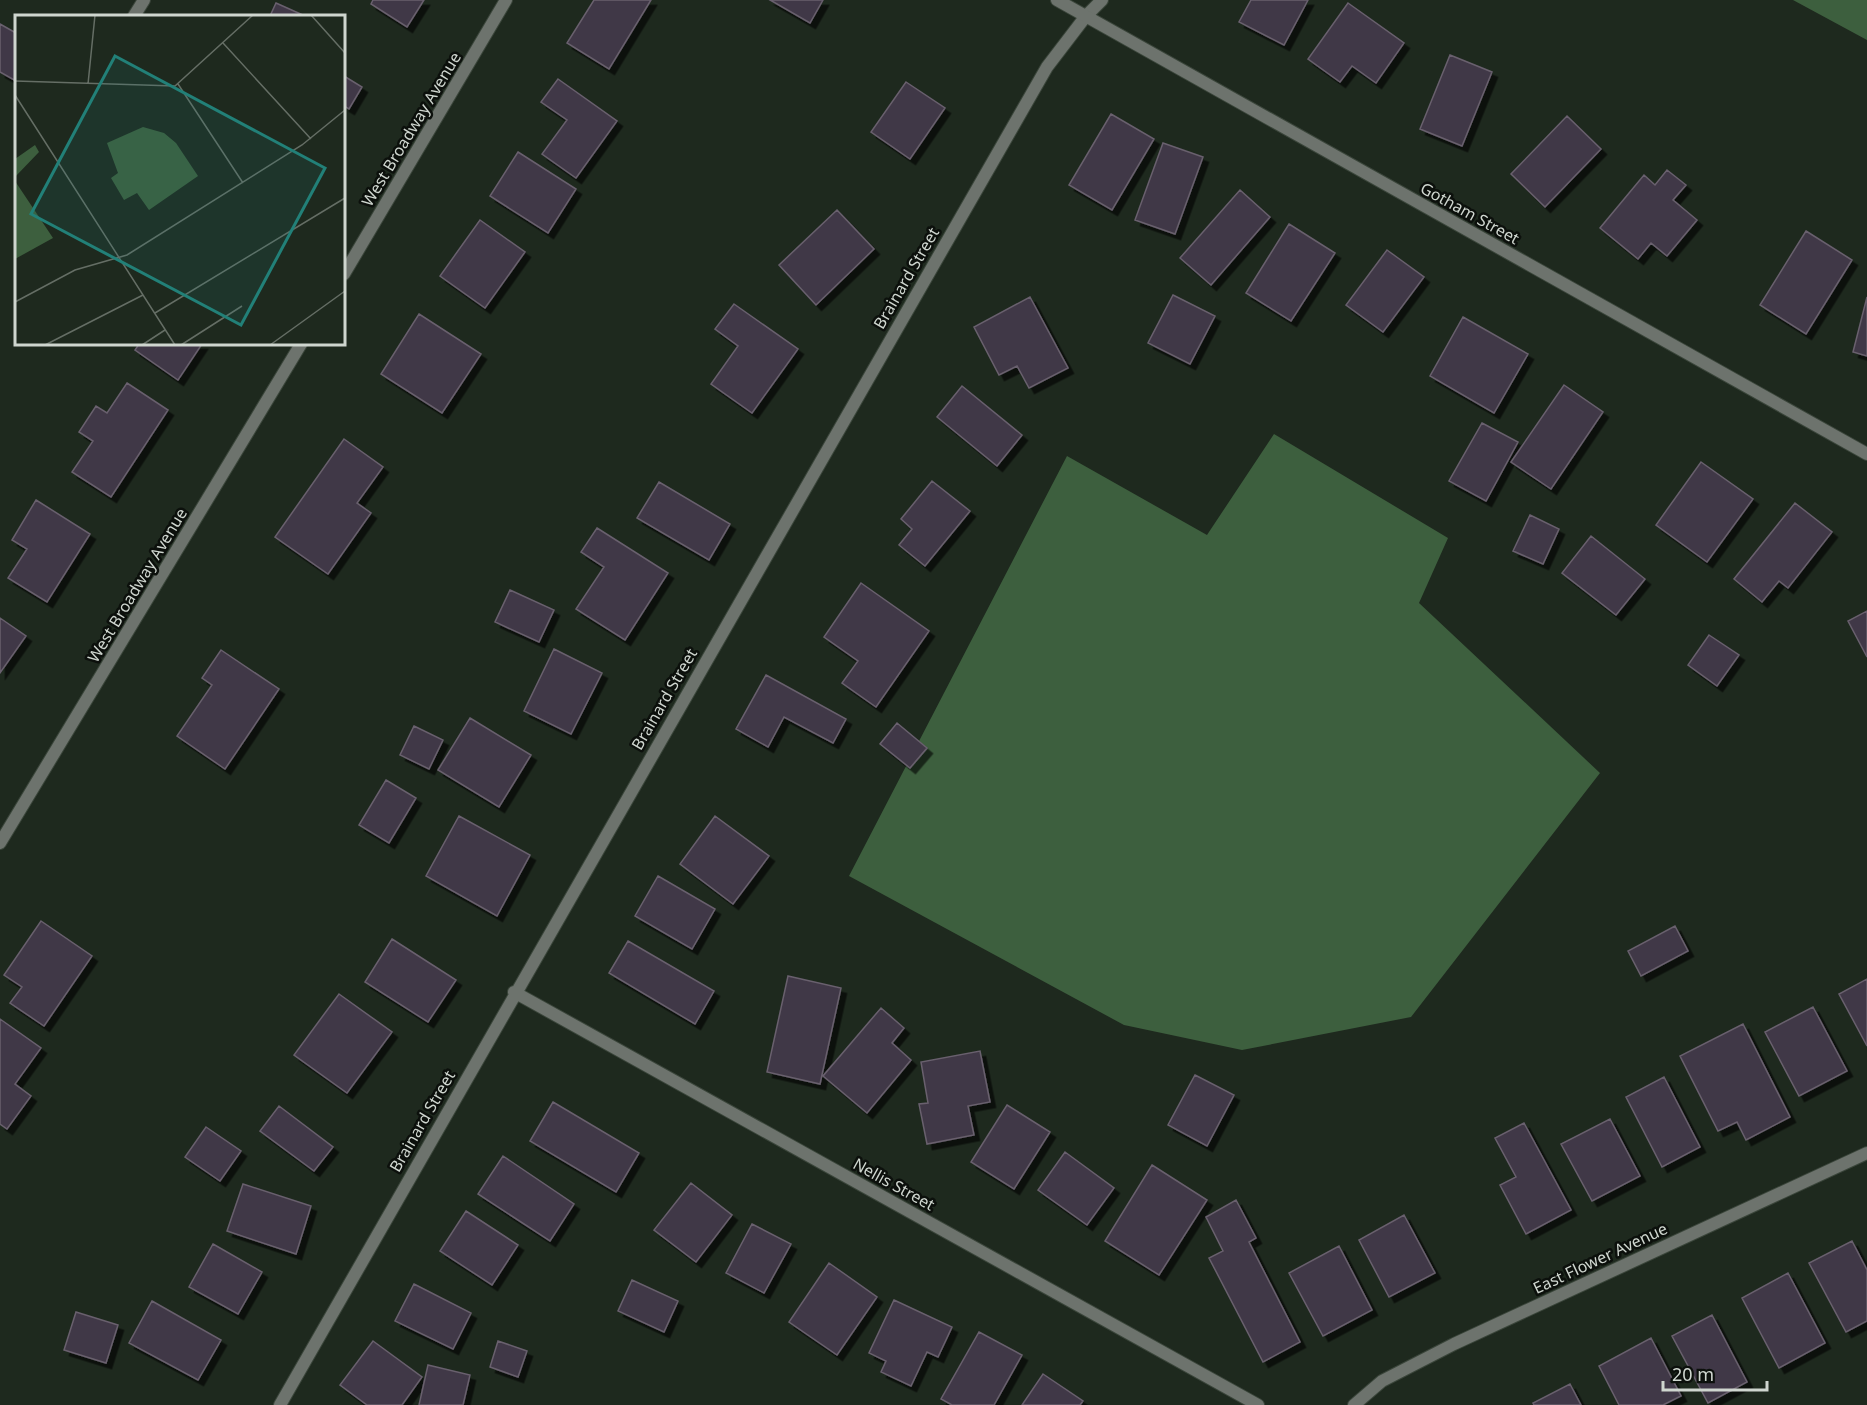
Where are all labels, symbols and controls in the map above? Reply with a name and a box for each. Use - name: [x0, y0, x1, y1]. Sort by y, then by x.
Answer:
- inset map: [15, 15, 345, 345]
- street label: West Broadway Avenue: [356, 48, 466, 210]
- street label: Gotham Street: [1417, 177, 1524, 249]
- street label: Brainard Street: [868, 223, 944, 333]
- street label: West Broadway Avenue: [82, 504, 192, 666]
- street label: Brainard Street: [626, 644, 702, 754]
- street label: Brainard Street: [384, 1066, 460, 1176]
- street label: Nellis Street: [849, 1153, 939, 1216]
- street label: East Flower Avenue: [1529, 1217, 1671, 1299]
- scale bar: [1663, 1354, 1766, 1392]
- text: 20 m: [1672, 1362, 1714, 1386]

